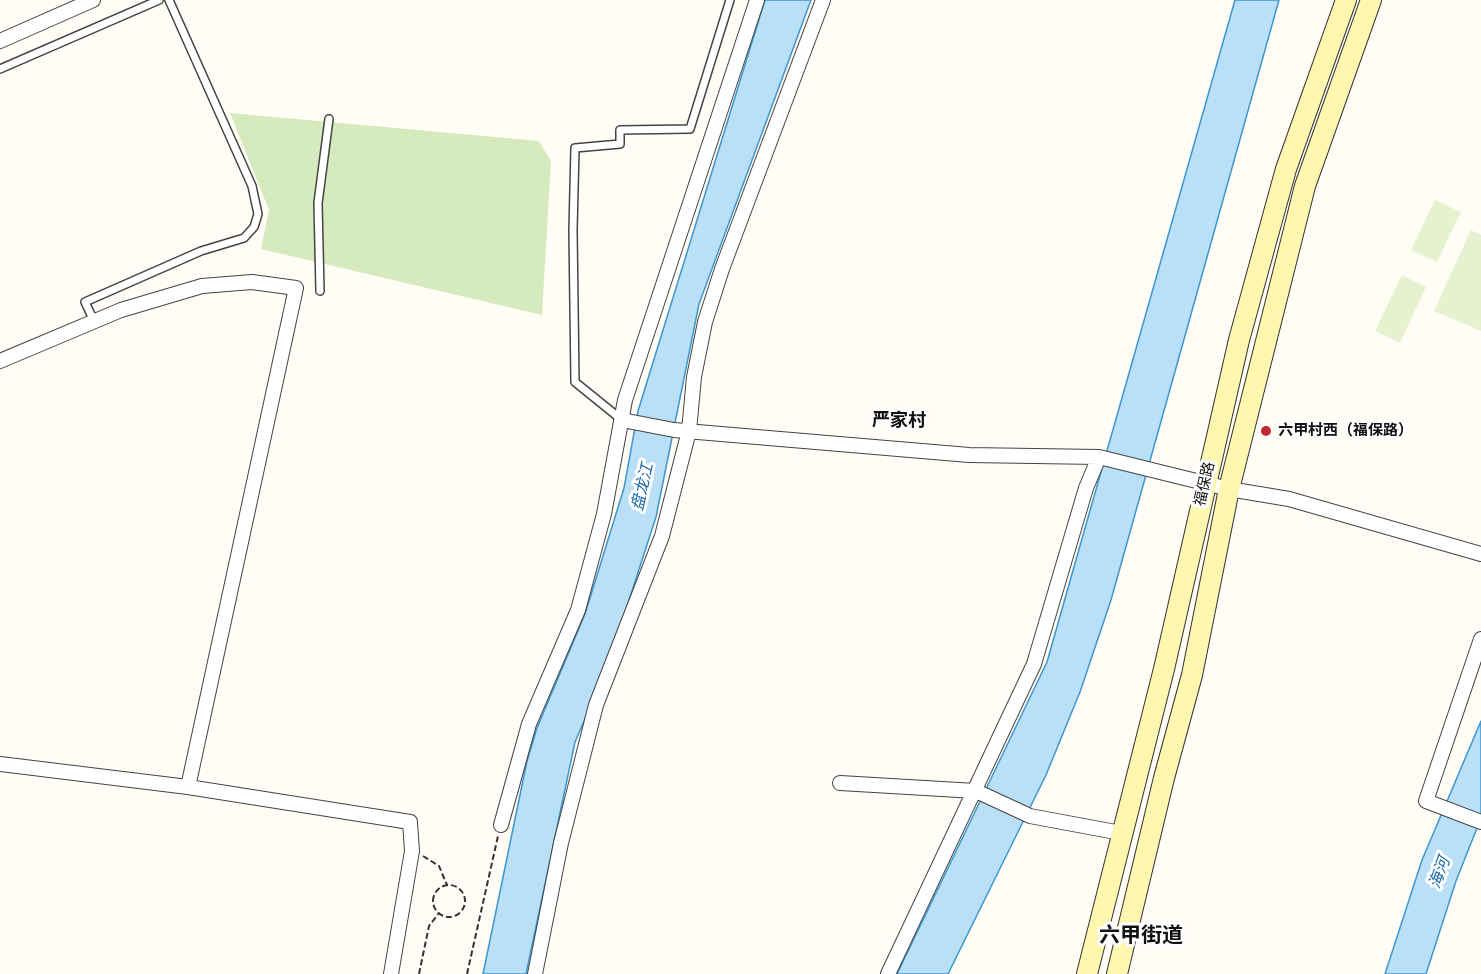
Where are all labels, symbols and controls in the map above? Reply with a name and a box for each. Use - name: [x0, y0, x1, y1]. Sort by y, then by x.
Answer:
- district label: 严家村: [872, 410, 926, 432]
- place label: 六甲村西（福保路）: [1278, 422, 1413, 440]
- marker: 六甲村西（福保路）: [1259, 424, 1273, 438]
- street label: 福保路: [1191, 460, 1219, 508]
- water label: 盘龙江: [628, 461, 658, 513]
- water label: 海河: [1426, 855, 1454, 891]
- district label: 六甲街道: [1099, 923, 1183, 949]

